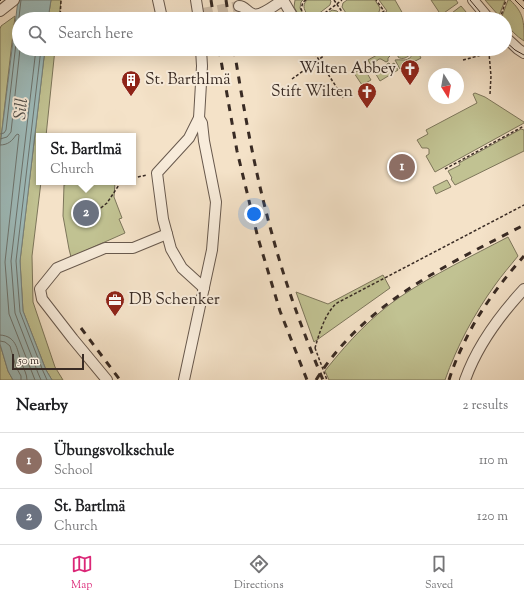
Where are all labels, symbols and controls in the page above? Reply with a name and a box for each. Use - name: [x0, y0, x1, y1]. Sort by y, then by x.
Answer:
- search box: [12, 12, 512, 56]
- icon: search: [26, 23, 48, 45]
- text: Search here: [58, 24, 133, 45]
- place label: Wilten Abbey: [299, 58, 396, 81]
- church icon: Wilten Abbey: [399, 58, 421, 86]
- north arrow: [428, 68, 464, 104]
- building icon: St. Barthlmä: [120, 69, 142, 97]
- place label: St. Barthlmä: [145, 69, 231, 92]
- place label: Stift Wilten: [271, 81, 354, 104]
- church icon: Stift Wilten: [356, 81, 378, 109]
- water label: Sill: [9, 97, 35, 121]
- popup: [36, 133, 136, 185]
- text: St. Bartlmä: [50, 140, 122, 161]
- pin: 1: [389, 152, 415, 182]
- text: Church: [50, 161, 94, 179]
- pin: 2: [73, 198, 99, 228]
- your location: [244, 204, 264, 224]
- office icon: DB Schenker: [104, 289, 126, 317]
- place label: DB Schenker: [129, 289, 220, 312]
- scale bar: [12, 352, 84, 371]
- text: 50 m: [18, 353, 39, 369]
- text: Nearby: [16, 394, 68, 418]
- text: 2 results: [463, 397, 508, 415]
- text: Übungsvolkschule: [54, 441, 174, 462]
- text: 1: [27, 452, 31, 470]
- text: 110 m: [479, 452, 508, 470]
- text: School: [54, 462, 93, 480]
- text: St. Bartlmä: [54, 497, 125, 518]
- text: 2: [26, 508, 32, 526]
- text: 120 m: [477, 508, 508, 526]
- text: Church: [54, 518, 98, 536]
- tab: Map: [71, 553, 93, 593]
- tab: Directions: [234, 553, 284, 593]
- tab: Saved: [425, 553, 453, 593]

